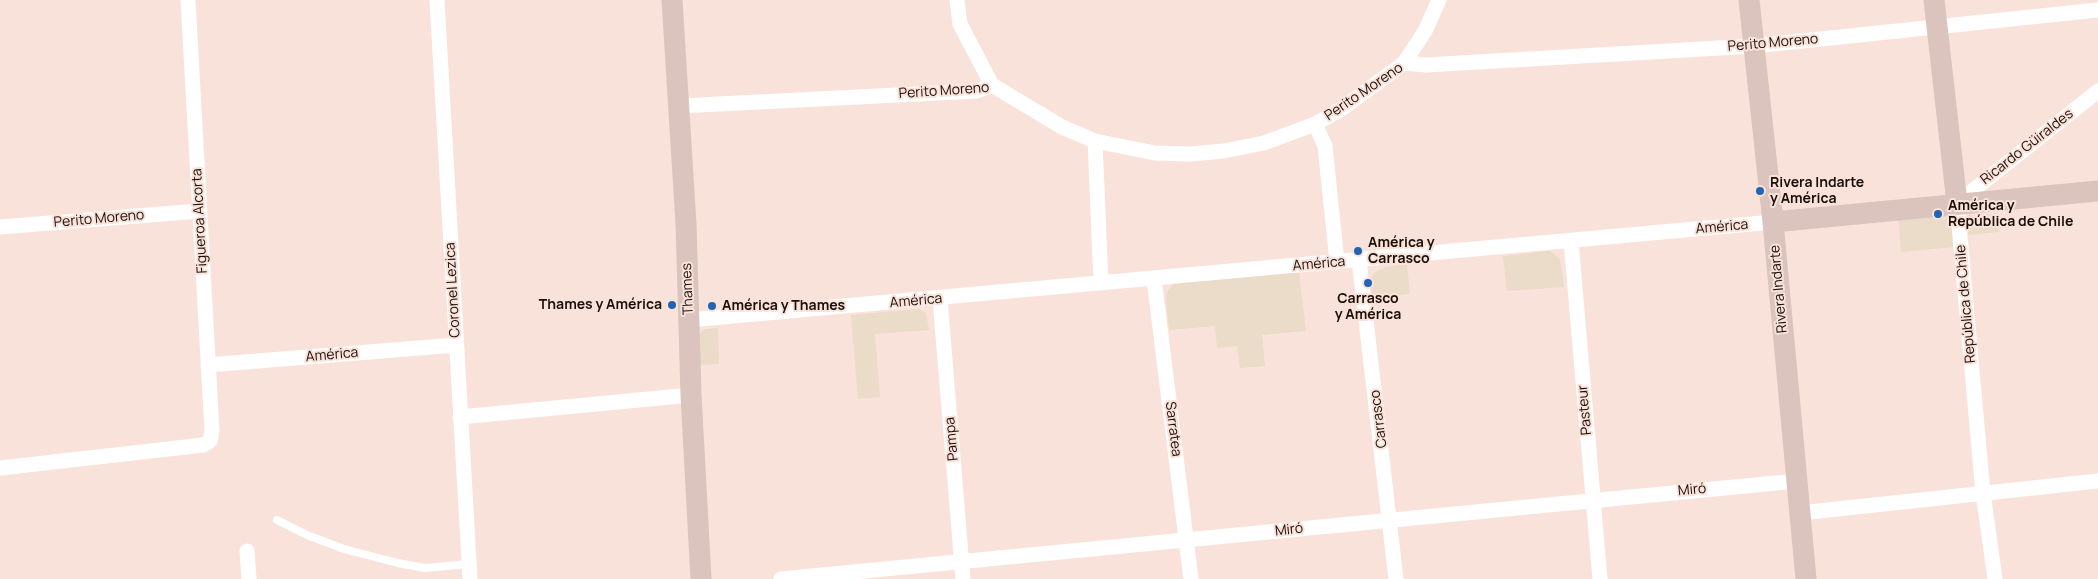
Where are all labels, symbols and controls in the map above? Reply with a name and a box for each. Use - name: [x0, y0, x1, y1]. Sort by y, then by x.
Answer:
- street label: Perito Moreno: [1727, 31, 1819, 55]
- street label: Perito Moreno: [1322, 60, 1406, 124]
- street label: Perito Moreno: [898, 79, 990, 103]
- street label: Ricardo Güiraldes: [1977, 106, 2077, 188]
- street label: Figueroa Alcorta: [189, 168, 211, 274]
- place label: Rivera Indarte y América: [1770, 175, 1864, 208]
- marker: Rivera Indarte y América: [1754, 185, 1766, 197]
- place label: América y República de Chile: [1948, 198, 2073, 230]
- street label: Perito Moreno: [53, 207, 145, 231]
- marker: América y República de Chile: [1932, 208, 1944, 220]
- street label: América: [1695, 216, 1749, 238]
- place label: América y Carrasco: [1368, 235, 1435, 268]
- street label: Coronel Lezica: [442, 242, 464, 338]
- street label: Rivera Indarte: [1767, 244, 1791, 334]
- street label: República de Chile: [1952, 244, 1980, 364]
- marker: América y Carrasco: [1352, 245, 1364, 257]
- street label: América: [1292, 253, 1346, 275]
- street label: Thames: [679, 263, 697, 315]
- marker: Carrasco y América: [1362, 277, 1374, 289]
- street label: América: [889, 290, 943, 312]
- place label: Carrasco y América: [1335, 291, 1401, 324]
- place label: Thames y América: [539, 297, 662, 313]
- place label: América y Thames: [722, 298, 845, 314]
- marker: Thames y América: [666, 299, 678, 311]
- marker: América y Thames: [706, 300, 718, 312]
- street label: América: [305, 344, 359, 366]
- street label: Pasteur: [1574, 384, 1596, 436]
- street label: Carrasco: [1367, 389, 1391, 449]
- street label: Sarratea: [1161, 401, 1185, 457]
- street label: Pampa: [942, 416, 962, 462]
- street label: Miró: [1677, 480, 1707, 500]
- street label: Miró: [1274, 520, 1304, 540]

